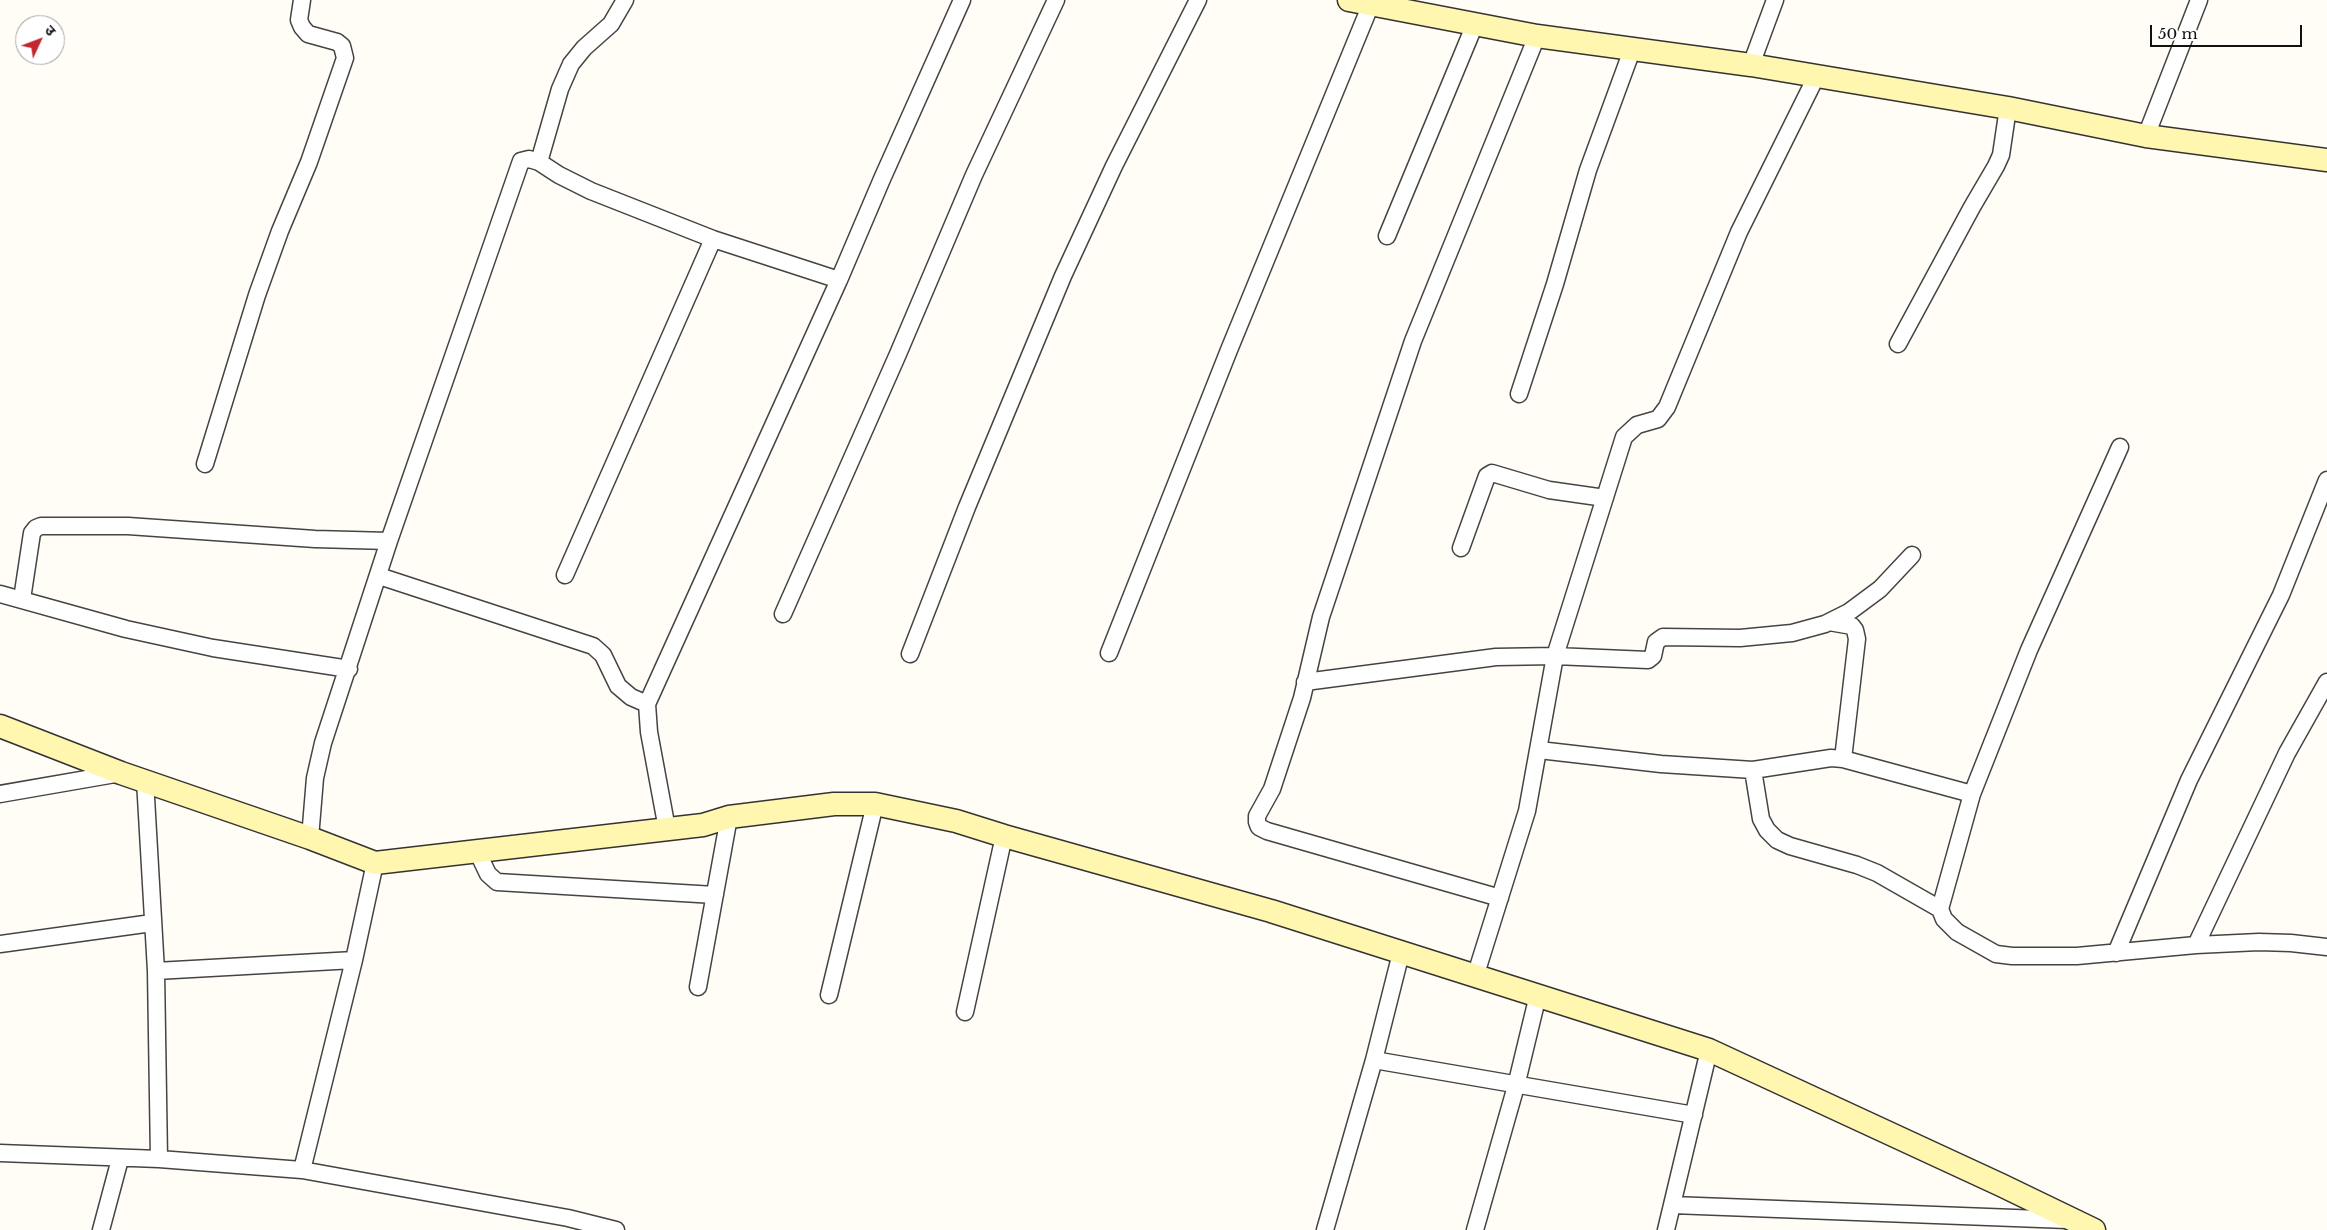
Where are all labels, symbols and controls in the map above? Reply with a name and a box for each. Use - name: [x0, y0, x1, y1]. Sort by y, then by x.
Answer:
- north arrow: [15, 15, 65, 65]
- scale bar: [2152, 15, 2304, 47]
- text: उ: [41, 21, 60, 40]
- text: 50 m: [2158, 24, 2198, 43]

